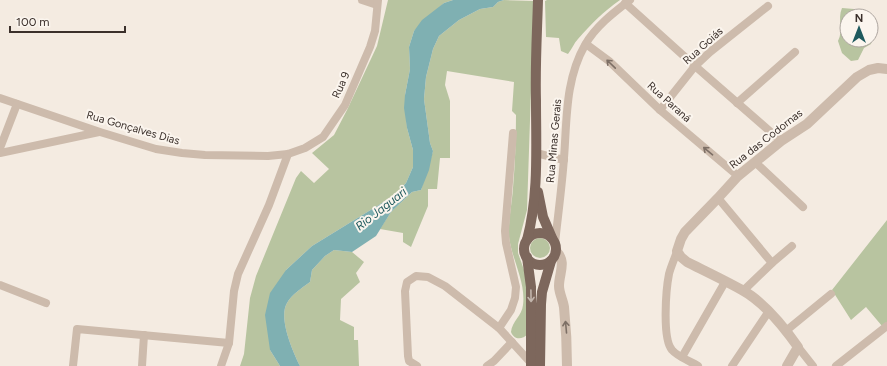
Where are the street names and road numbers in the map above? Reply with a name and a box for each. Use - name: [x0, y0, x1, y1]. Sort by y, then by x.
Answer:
- street label: Rua Goiás: [680, 25, 726, 67]
- street label: Rua 9: [329, 70, 353, 100]
- street label: Rua Paraná: [644, 79, 694, 125]
- street label: Rua Minas Gerais: [544, 99, 564, 183]
- street label: Rua das Codornas: [727, 106, 805, 172]
- street label: Rua Gonçalves Dias: [85, 108, 181, 148]

